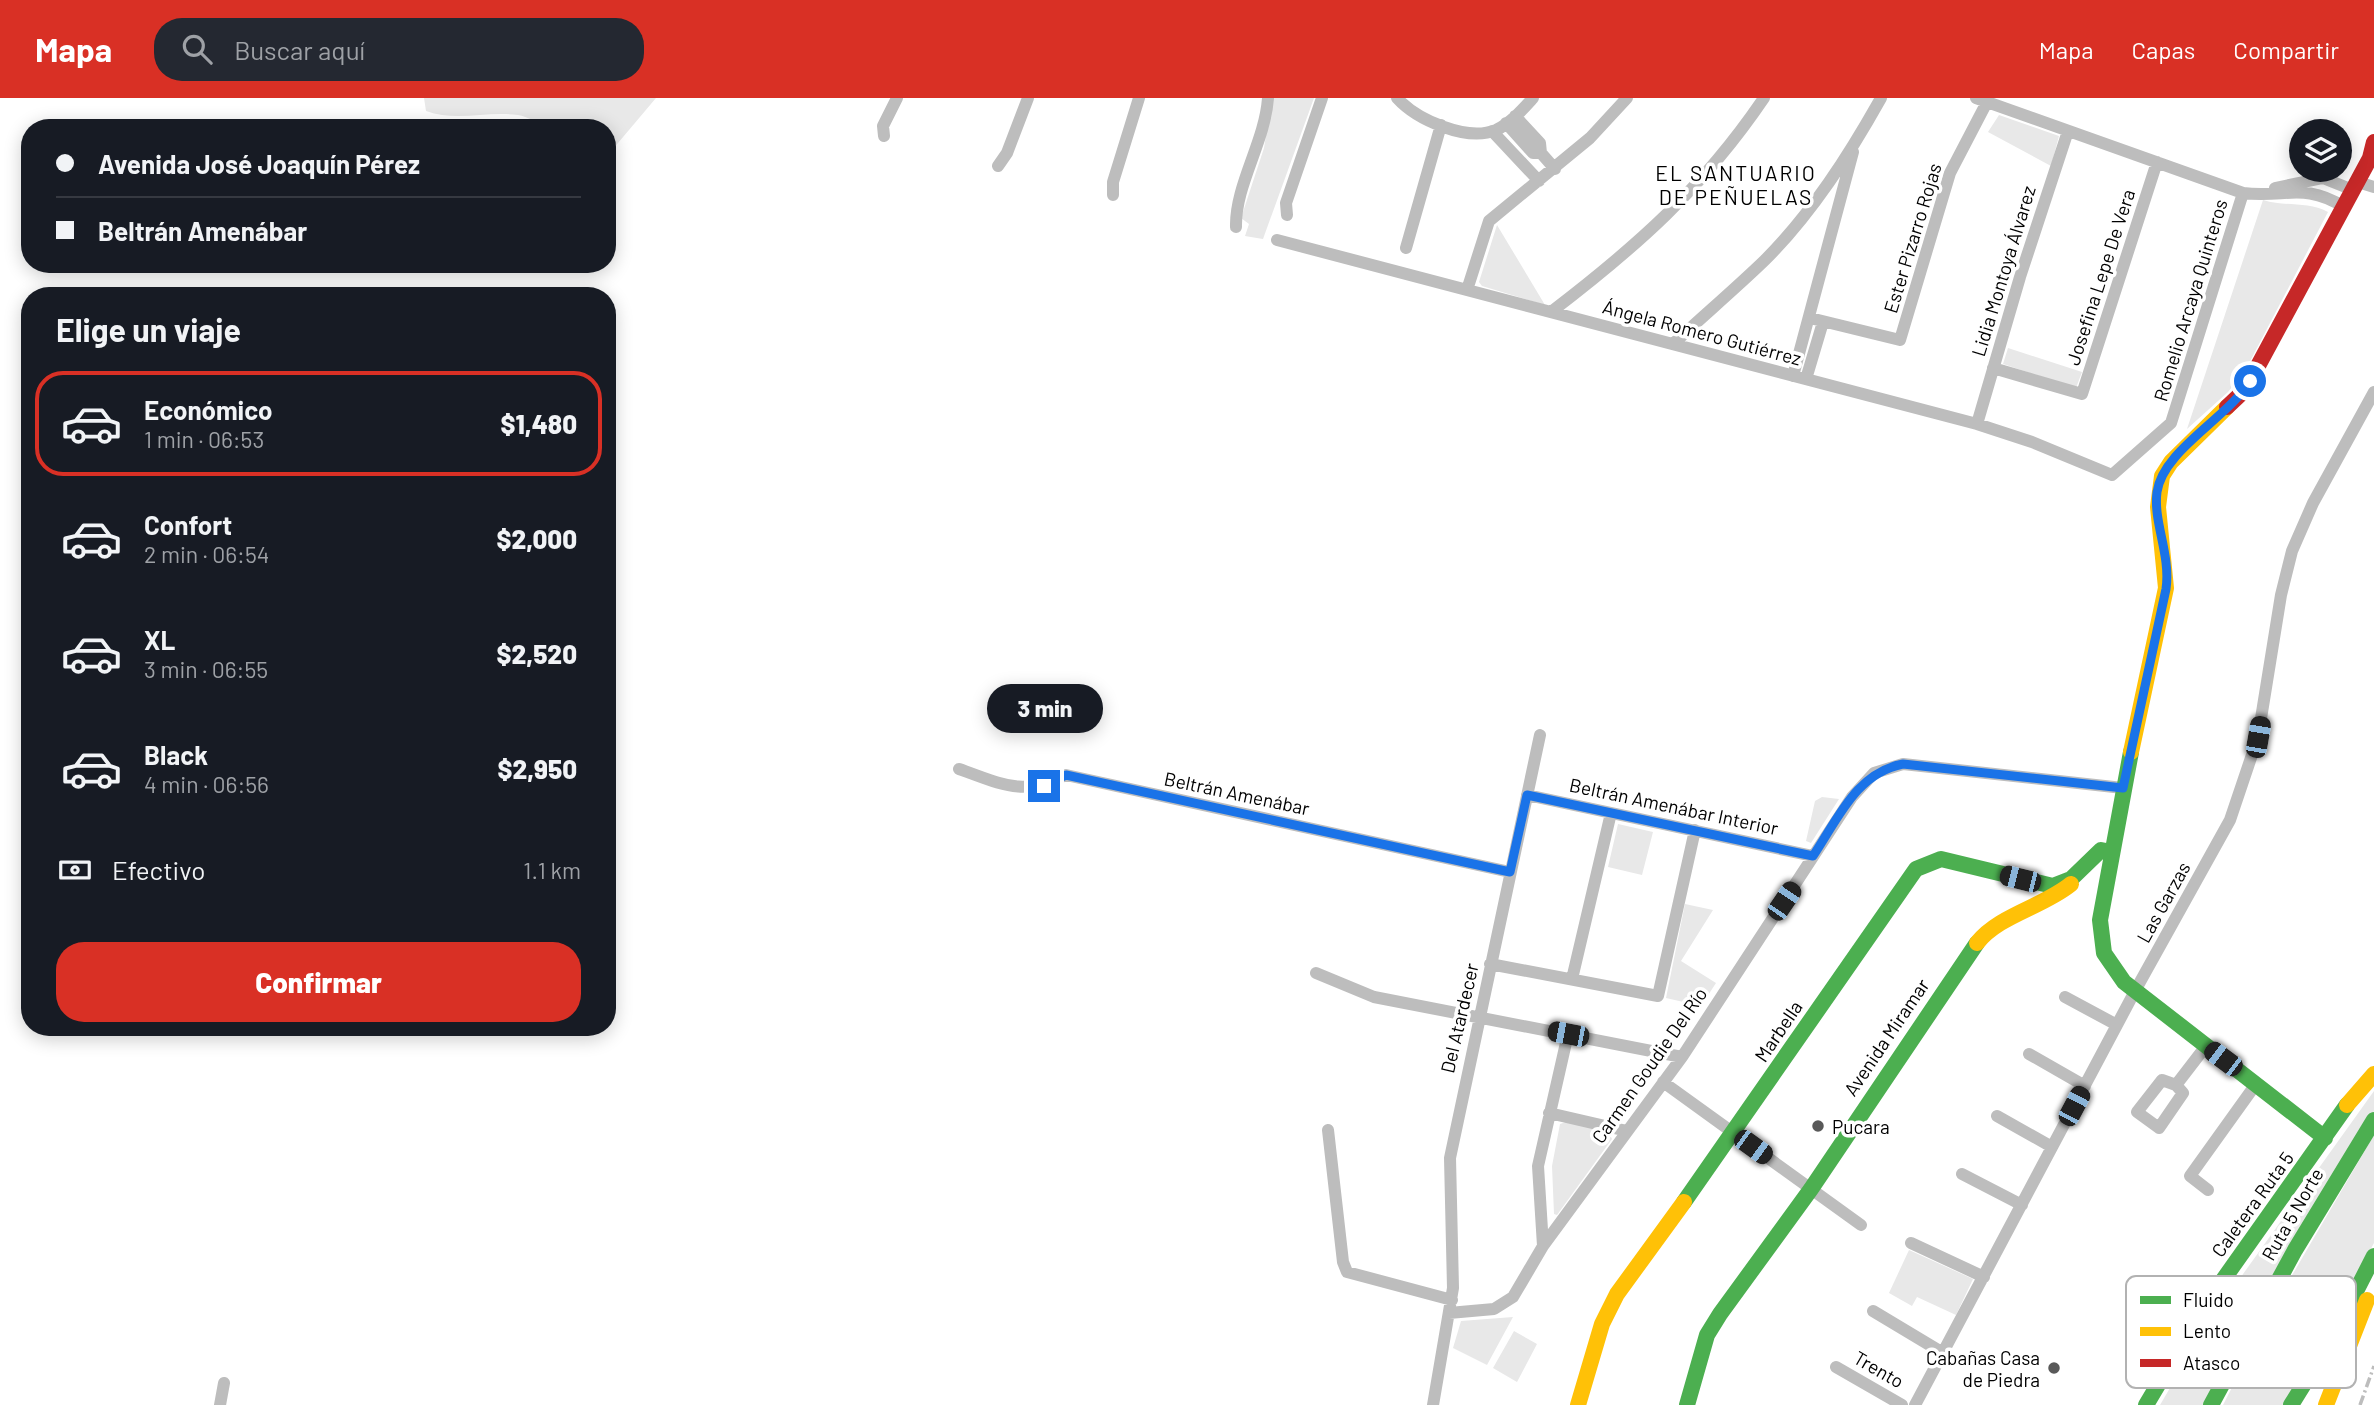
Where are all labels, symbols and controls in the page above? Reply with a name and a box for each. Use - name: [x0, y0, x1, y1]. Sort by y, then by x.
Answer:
- search box: [154, 18, 644, 81]
- text: Mapa: [35, 29, 112, 69]
- icon: search: [178, 30, 216, 68]
- text: Buscar aquí: [234, 34, 365, 65]
- text: Mapa: [2039, 35, 2094, 64]
- text: Capas: [2132, 35, 2195, 64]
- text: Compartir: [2233, 35, 2339, 64]
- map controls: [2289, 119, 2352, 182]
- button: layers: [2289, 119, 2352, 182]
- text: Avenida José Joaquín Pérez: [98, 148, 420, 179]
- district label: EL SANTUARIO DE PEÑUELAS: [1655, 160, 1817, 209]
- street label: Ester Pizarro Rojas: [1878, 160, 1946, 316]
- street label: Lidia Montoya Álvarez: [1966, 183, 2040, 359]
- street label: Josefina Lepe De Vera: [2061, 186, 2139, 368]
- street label: Romelio Arcaya Quinteros: [2148, 196, 2232, 404]
- text: Beltrán Amenábar: [98, 215, 307, 246]
- street label: Ángela Romero Gutiérrez: [1600, 294, 1804, 370]
- text: Elige un viaje: [56, 310, 241, 348]
- route start: [2234, 365, 2266, 397]
- icon: car: [60, 392, 123, 455]
- text: Económico: [144, 394, 273, 425]
- text: $1,480: [501, 408, 577, 439]
- text: 1 min · 06:53: [144, 425, 264, 453]
- icon: car: [60, 507, 123, 570]
- text: Confort: [144, 509, 232, 540]
- text: $2,000: [496, 523, 577, 554]
- text: 2 min · 06:54: [144, 540, 269, 568]
- icon: car: [60, 622, 123, 685]
- text: XL: [144, 624, 175, 655]
- text: $2,520: [497, 638, 577, 669]
- text: 3 min · 06:55: [144, 655, 268, 683]
- callout: 3 min: [986, 684, 1102, 734]
- text: 3 min: [1017, 694, 1073, 722]
- car: [2245, 714, 2272, 760]
- icon: car: [60, 737, 123, 800]
- text: Black: [144, 739, 208, 770]
- text: $2,950: [497, 753, 577, 784]
- street label: Beltrán Amenábar: [1162, 766, 1312, 820]
- text: 4 min · 06:56: [144, 770, 269, 798]
- route end: [1028, 770, 1060, 802]
- street label: Beltrán Amenábar Interior: [1568, 773, 1781, 839]
- icon: cash: [56, 851, 94, 889]
- text: Efectivo: [112, 854, 205, 885]
- text: 1.1 km: [523, 856, 581, 884]
- street label: Las Garzas: [2131, 858, 2195, 946]
- car: [1998, 864, 2043, 894]
- car: [1764, 878, 1805, 924]
- button: Confirmar: [56, 942, 581, 1022]
- street label: Del Atardecer: [1435, 961, 1483, 1075]
- street label: Avenida Miramar: [1838, 974, 1934, 1100]
- street label: Carmen Goudie Del Río: [1586, 983, 1712, 1147]
- street label: Marbella: [1749, 996, 1807, 1066]
- car: [1546, 1020, 1591, 1048]
- car: [2200, 1038, 2247, 1080]
- car: [2055, 1083, 2094, 1129]
- place label: Pucara: [1832, 1115, 1890, 1138]
- marker: Pucara: [1810, 1118, 1826, 1134]
- car: [1730, 1126, 1777, 1168]
- street label: Caletera Ruta 5: [2206, 1147, 2298, 1261]
- street label: Ruta 5 Norte: [2256, 1164, 2328, 1264]
- legend: [2126, 1276, 2356, 1388]
- text: Fluido: [2183, 1288, 2234, 1311]
- text: Lento: [2183, 1319, 2231, 1342]
- street label: Trento: [1850, 1346, 1908, 1392]
- place label: Cabañas Casa de Piedra: [1926, 1346, 2040, 1391]
- text: Atasco: [2183, 1351, 2240, 1374]
- marker: Cabañas Casa de Piedra: [2046, 1360, 2062, 1376]

